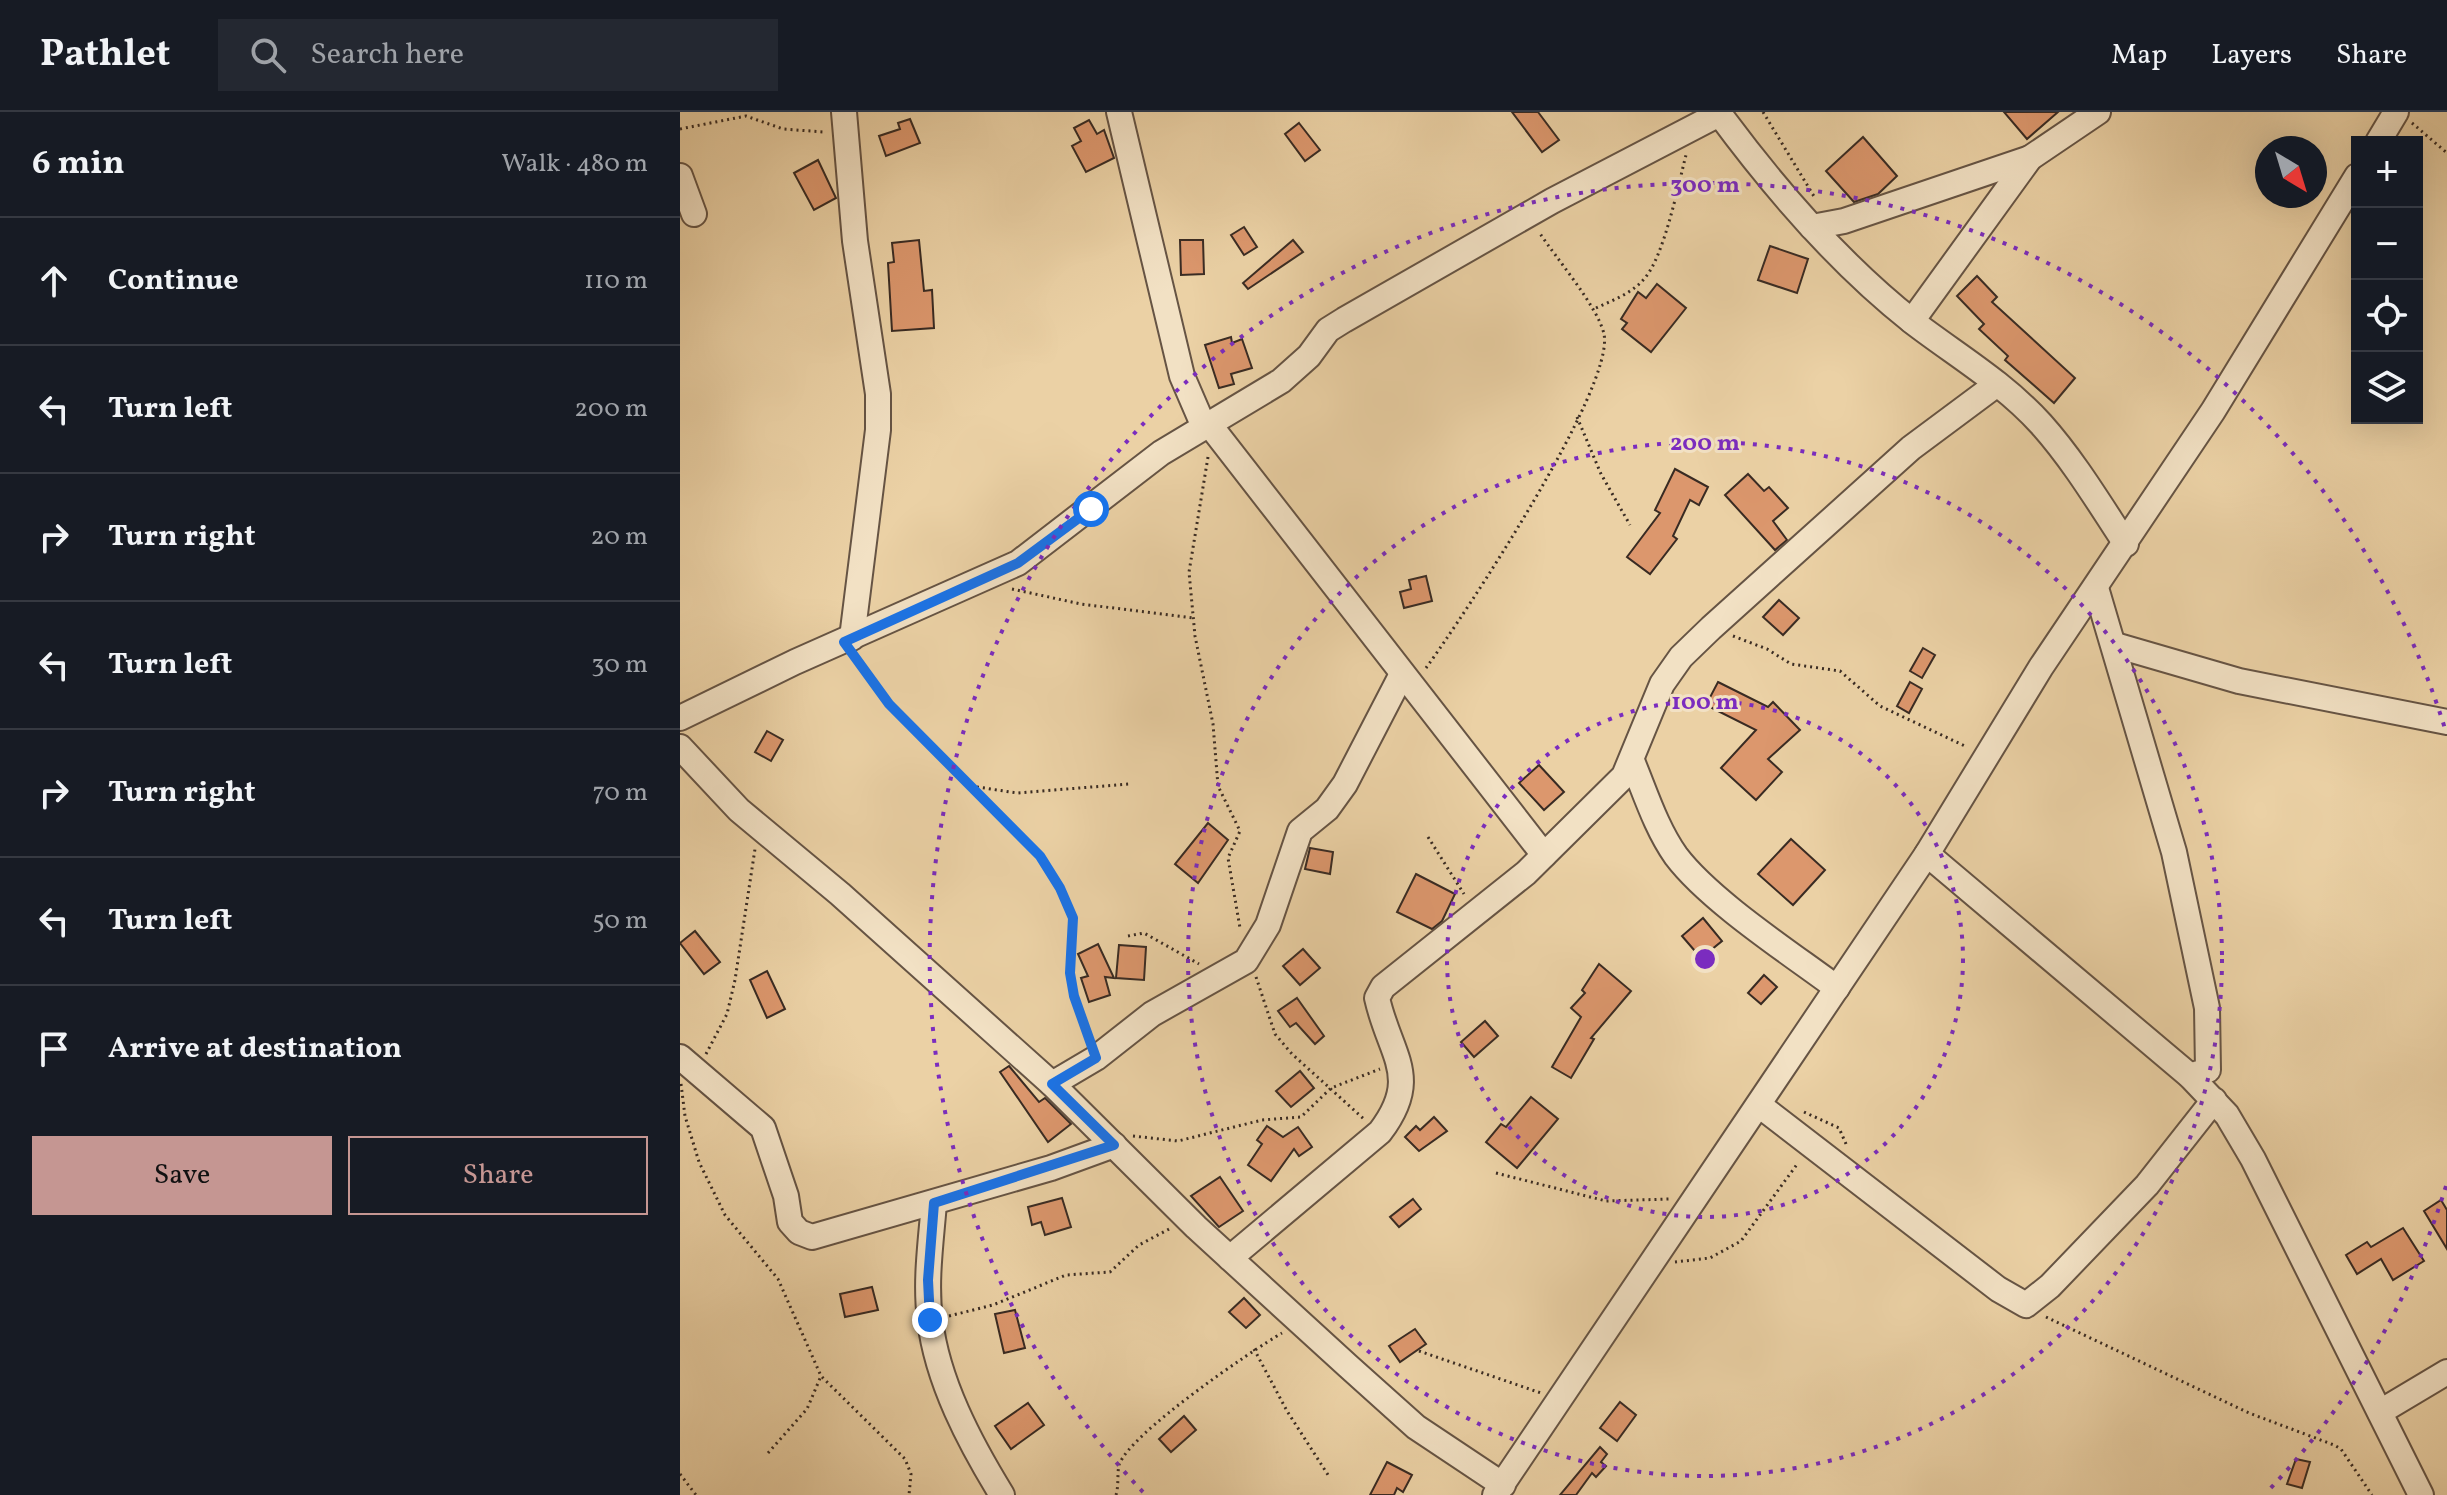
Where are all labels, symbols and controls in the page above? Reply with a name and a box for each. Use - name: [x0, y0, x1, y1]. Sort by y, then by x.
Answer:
- search box: [218, 19, 778, 91]
- text: Pathlet: [40, 29, 170, 82]
- icon: search: [246, 33, 290, 77]
- text: Search here: [310, 34, 464, 76]
- text: Map: [2111, 36, 2167, 75]
- text: Layers: [2211, 36, 2292, 75]
- text: Share: [2336, 36, 2407, 75]
- north arrow: [2255, 136, 2327, 208]
- map controls: [2351, 136, 2423, 424]
- button: +: [2351, 136, 2423, 208]
- text: 6 min: [32, 141, 125, 188]
- text: Walk · 480 m: [501, 146, 648, 182]
- text: 300 m: [1670, 169, 1740, 203]
- button: −: [2351, 208, 2423, 280]
- icon: ahead: [32, 259, 76, 303]
- text: Continue: [108, 260, 239, 302]
- text: 110 m: [584, 263, 648, 299]
- button: locate: [2351, 280, 2423, 352]
- button: layers: [2351, 352, 2423, 424]
- icon: left: [32, 387, 76, 431]
- text: Turn left: [108, 388, 232, 430]
- text: 200 m: [574, 391, 648, 427]
- text: 200 m: [1670, 427, 1740, 461]
- route start: [1073, 491, 1109, 527]
- icon: right: [32, 515, 76, 559]
- text: Turn right: [108, 516, 256, 558]
- text: 20 m: [590, 519, 648, 555]
- icon: left: [32, 643, 76, 687]
- text: Turn left: [108, 644, 232, 686]
- text: 30 m: [591, 647, 648, 683]
- text: 100 m: [1671, 686, 1739, 720]
- icon: right: [32, 771, 76, 815]
- text: Turn right: [108, 772, 256, 814]
- text: 70 m: [593, 775, 648, 811]
- icon: left: [32, 899, 76, 943]
- text: Turn left: [108, 900, 232, 942]
- text: 50 m: [592, 903, 648, 939]
- centre of rings: [1691, 945, 1719, 973]
- icon: arrive: [32, 1027, 76, 1071]
- text: Arrive at destination: [108, 1028, 402, 1070]
- button: Save: [32, 1136, 332, 1215]
- button: Share: [348, 1136, 648, 1215]
- route end: [912, 1302, 948, 1338]

